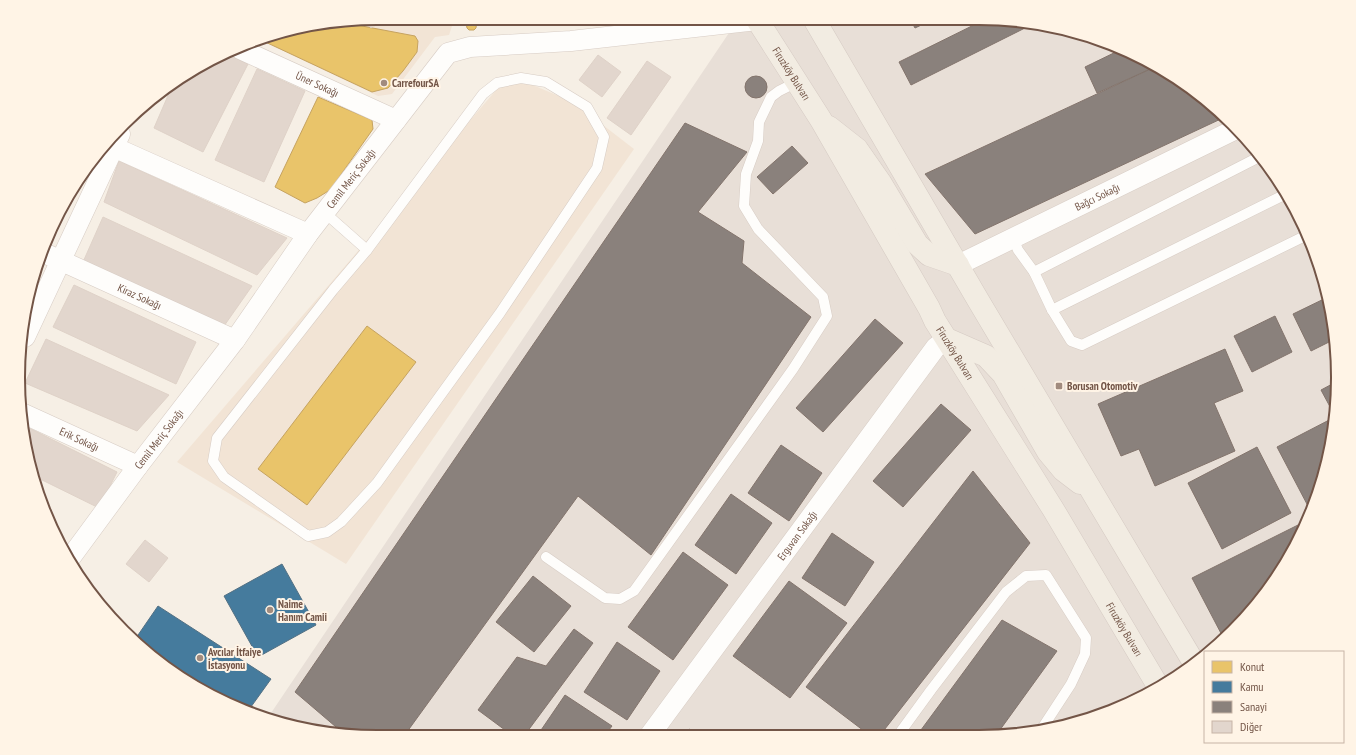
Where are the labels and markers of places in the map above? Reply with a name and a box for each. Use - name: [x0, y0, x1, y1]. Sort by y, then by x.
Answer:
- place label: CarrefourSA: [392, 76, 439, 90]
- marker: CarrefourSA: [379, 78, 389, 88]
- place label: Borusan Otomotiv: [1067, 379, 1138, 393]
- marker: Borusan Otomotiv: [1054, 381, 1064, 391]
- place label: Naime Hanım Camii: [278, 597, 327, 624]
- marker: Naime Hanım Camii: [265, 605, 275, 615]
- place label: Avcılar İtfaiye İstasyonu: [207, 645, 261, 672]
- marker: Avcılar İtfaiye İstasyonu: [195, 653, 205, 663]

